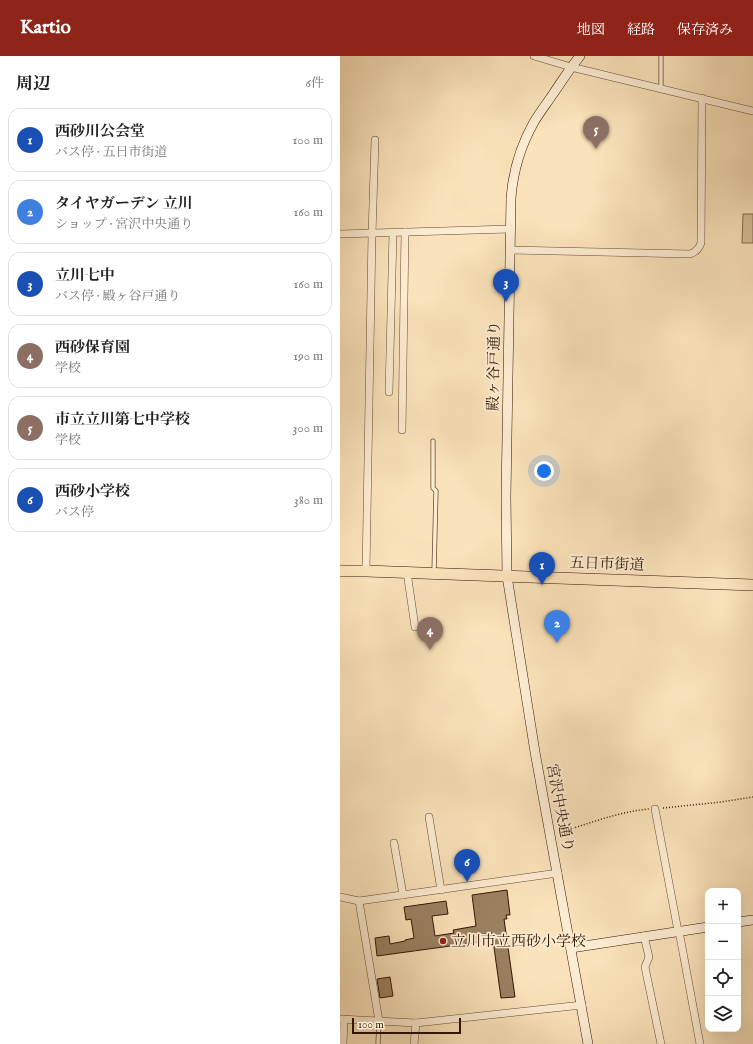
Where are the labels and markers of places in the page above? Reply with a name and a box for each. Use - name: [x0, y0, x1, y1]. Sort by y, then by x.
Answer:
- pin: 5: [583, 116, 609, 149]
- pin: 3: [493, 269, 519, 302]
- pin: 1: [529, 552, 555, 585]
- pin: 2: [544, 610, 570, 643]
- pin: 4: [417, 617, 443, 650]
- pin: 6: [454, 849, 480, 882]
- place label: 立川市立西砂小学校: [451, 932, 586, 951]
- marker: 立川市立西砂小学校: [438, 936, 448, 946]

